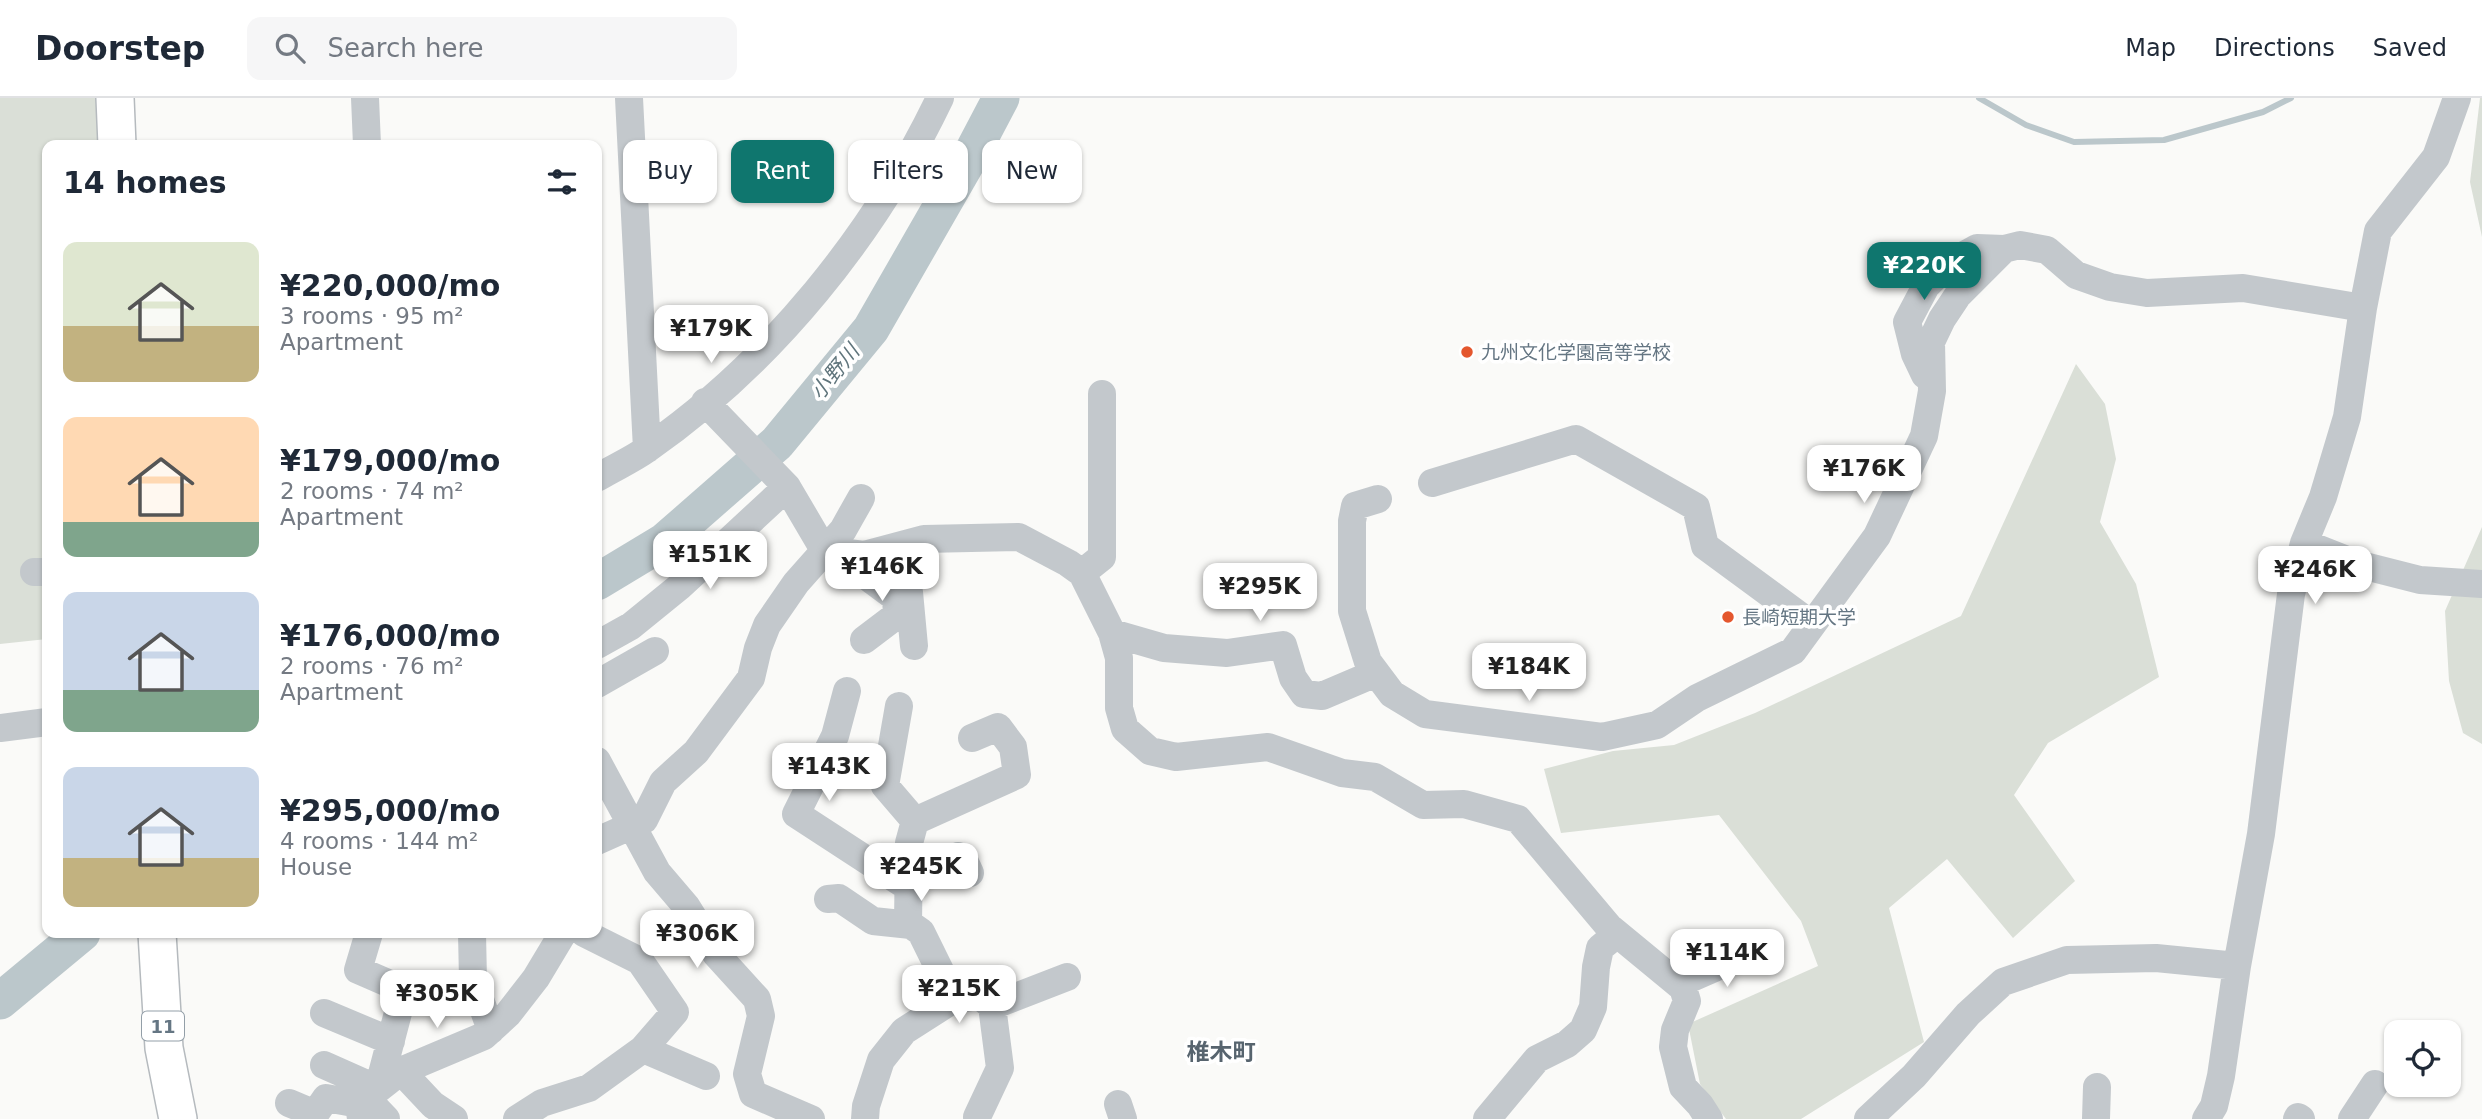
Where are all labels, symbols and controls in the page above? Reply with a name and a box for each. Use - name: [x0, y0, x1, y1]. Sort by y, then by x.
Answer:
- search box: [247, 17, 737, 80]
- text: Doorstep: [35, 29, 205, 68]
- icon: search: [271, 29, 309, 67]
- text: Search here: [327, 33, 484, 63]
- text: Map: [2125, 34, 2176, 62]
- text: Directions: [2214, 34, 2335, 62]
- text: Saved: [2373, 34, 2447, 62]
- chip: Buy: [623, 140, 717, 203]
- chip: Rent: [731, 140, 834, 203]
- chip: Filters: [848, 140, 968, 203]
- chip: New: [982, 140, 1082, 203]
- icon: filters: [543, 163, 581, 201]
- text: 14 homes: [63, 165, 227, 200]
- pin: ¥220K: [1875, 242, 1973, 302]
- text: ¥220K: [1883, 252, 1965, 278]
- text: ¥220,000/mo: [280, 268, 500, 303]
- icon: home: [119, 270, 203, 354]
- text: 3 rooms · 95 m²: [280, 303, 464, 329]
- pin: ¥179K: [662, 306, 760, 365]
- text: ¥179K: [670, 315, 752, 341]
- text: Apartment: [280, 329, 403, 355]
- water label: 小野川: [806, 338, 865, 404]
- place label: 九州文化学園高等学校: [1481, 341, 1671, 363]
- marker: 九州文化学園高等学校: [1459, 344, 1475, 360]
- text: ¥179,000/mo: [280, 443, 500, 478]
- icon: home: [119, 445, 203, 529]
- pin: ¥176K: [1815, 446, 1913, 505]
- text: ¥176K: [1823, 455, 1905, 481]
- text: 2 rooms · 74 m²: [280, 478, 464, 504]
- text: Apartment: [280, 504, 403, 530]
- pin: ¥151K: [661, 532, 759, 591]
- text: ¥151K: [669, 541, 751, 567]
- pin: ¥146K: [833, 544, 931, 603]
- pin: ¥246K: [2266, 546, 2364, 606]
- text: ¥146K: [841, 553, 923, 579]
- text: ¥246K: [2274, 556, 2356, 582]
- pin: ¥295K: [1211, 564, 1309, 623]
- text: ¥295K: [1219, 573, 1301, 599]
- place label: 長崎短期大学: [1742, 606, 1856, 628]
- marker: 長崎短期大学: [1720, 609, 1736, 625]
- text: ¥176,000/mo: [280, 618, 500, 653]
- icon: home: [119, 620, 203, 704]
- pin: ¥184K: [1480, 644, 1578, 703]
- text: 2 rooms · 76 m²: [280, 653, 464, 679]
- text: ¥184K: [1488, 653, 1570, 679]
- text: Apartment: [280, 679, 403, 705]
- pin: ¥143K: [780, 744, 878, 803]
- text: ¥143K: [788, 753, 870, 779]
- text: ¥295,000/mo: [280, 793, 500, 828]
- icon: home: [119, 795, 203, 879]
- text: 4 rooms · 144 m²: [280, 828, 478, 854]
- pin: ¥245K: [872, 844, 970, 903]
- text: ¥245K: [880, 853, 962, 879]
- text: House: [280, 854, 352, 880]
- pin: ¥306K: [648, 910, 746, 970]
- text: ¥306K: [656, 920, 738, 946]
- pin: ¥114K: [1678, 930, 1776, 989]
- text: ¥114K: [1686, 939, 1768, 965]
- pin: ¥215K: [910, 965, 1008, 1025]
- pin: ¥305K: [388, 970, 486, 1030]
- text: ¥215K: [918, 975, 1000, 1001]
- text: ¥305K: [396, 980, 478, 1006]
- road number: 11: [142, 1012, 184, 1041]
- map controls: [2384, 1020, 2461, 1097]
- button: locate: [2384, 1020, 2461, 1097]
- district label: 椎木町: [1187, 1039, 1256, 1065]

